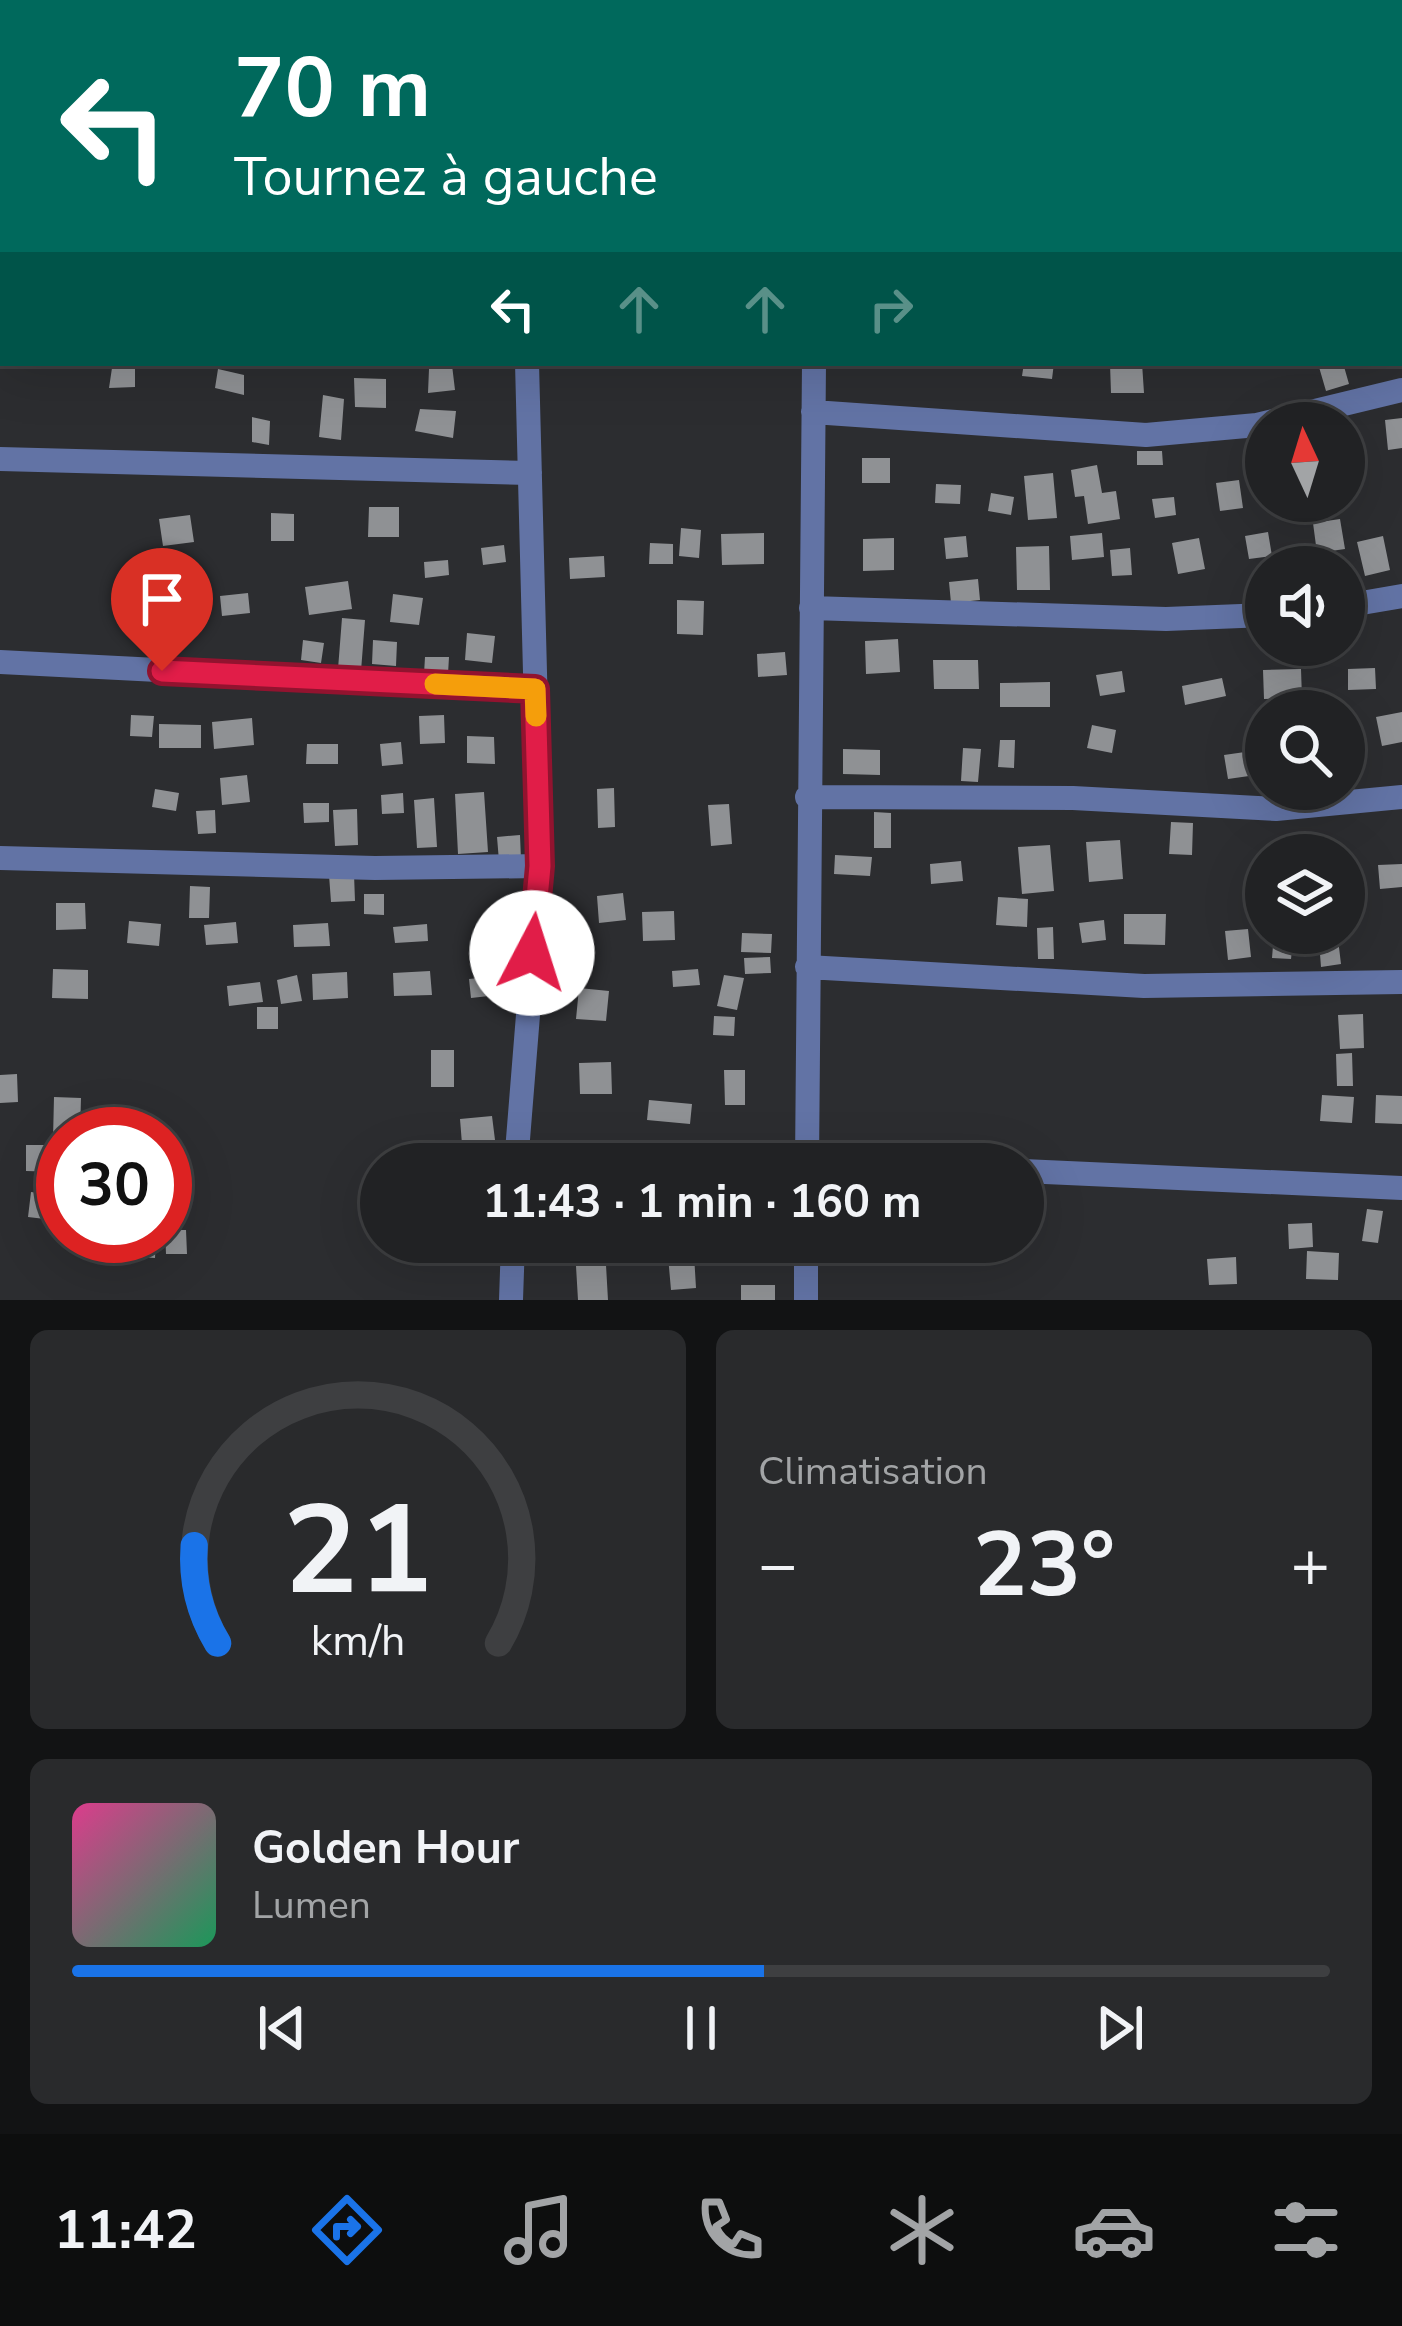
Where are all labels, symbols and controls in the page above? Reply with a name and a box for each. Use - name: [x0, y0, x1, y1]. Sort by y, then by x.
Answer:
- text: 70 m: [234, 31, 431, 146]
- icon: left: [36, 48, 192, 204]
- text: Tournez à gauche: [234, 140, 658, 214]
- icon: left: [480, 276, 546, 342]
- icon: ahead: [606, 276, 672, 342]
- icon: ahead: [732, 276, 798, 342]
- icon: right: [858, 276, 924, 342]
- north arrow: [1245, 402, 1365, 522]
- map controls: [1245, 402, 1365, 954]
- button: sound: [1245, 546, 1365, 666]
- pin: [111, 548, 213, 671]
- icon: arrive: [129, 566, 195, 632]
- button: search: [1245, 690, 1365, 810]
- button: layers: [1245, 834, 1365, 954]
- position arrow: [469, 890, 595, 1016]
- speed limit sign: 30: [36, 1107, 192, 1263]
- text: 11:43 · 1 min · 160 m: [482, 1172, 922, 1233]
- text: Climatisation: [758, 1445, 988, 1498]
- text: 21: [283, 1466, 433, 1636]
- text: 23°: [973, 1504, 1115, 1627]
- text: −: [758, 1520, 798, 1610]
- text: +: [1290, 1520, 1330, 1610]
- text: km/h: [311, 1611, 405, 1669]
- text: Golden Hour: [252, 1818, 519, 1879]
- text: Lumen: [252, 1879, 371, 1932]
- icon: previous: [249, 1995, 315, 2061]
- icon: pause: [668, 1995, 734, 2061]
- icon: next: [1087, 1995, 1153, 2061]
- icon: directions: [305, 2188, 389, 2272]
- icon: music: [497, 2188, 581, 2272]
- icon: phone: [688, 2188, 772, 2272]
- icon: climate: [880, 2188, 964, 2272]
- icon: car: [1072, 2188, 1156, 2272]
- icon: filters: [1264, 2188, 1348, 2272]
- text: 11:42: [54, 2193, 197, 2267]

